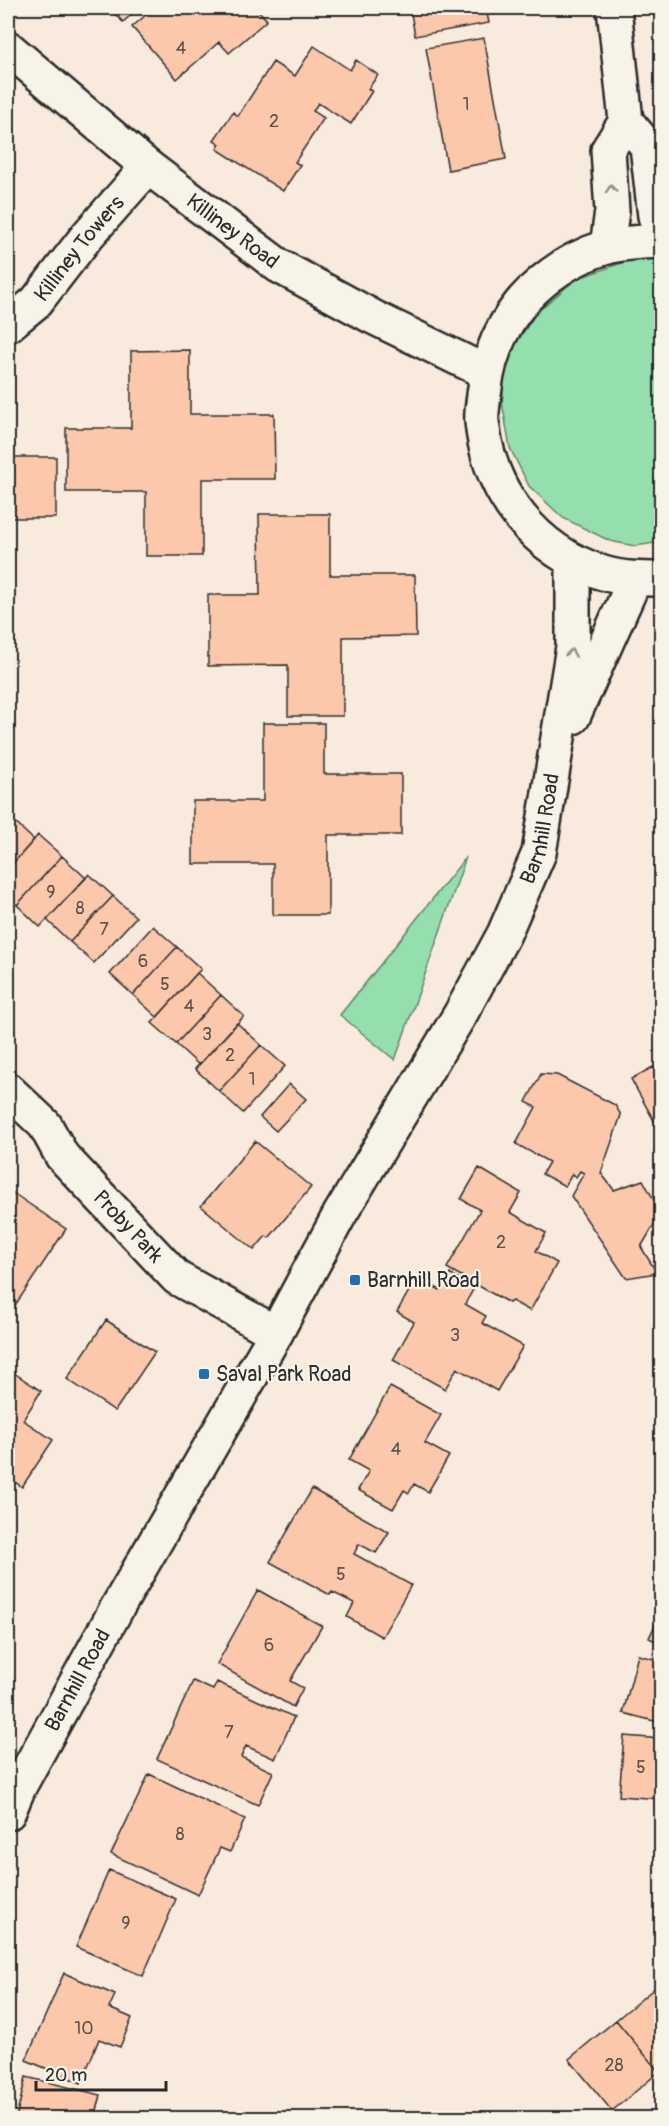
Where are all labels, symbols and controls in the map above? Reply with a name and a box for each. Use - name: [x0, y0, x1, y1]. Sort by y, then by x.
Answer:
- house number: 4: [176, 37, 187, 60]
- house number: 1: [462, 93, 470, 116]
- house number: 2: [269, 110, 279, 133]
- one-way arrow: [604, 184, 617, 193]
- street label: Killiney Road: [181, 187, 284, 275]
- street label: Killiney Towers: [28, 189, 131, 307]
- one-way arrow: [565, 649, 577, 658]
- street label: Barnhill Road: [514, 771, 565, 888]
- house number: 9: [46, 881, 56, 904]
- house number: 8: [75, 897, 85, 920]
- house number: 7: [99, 918, 109, 941]
- house number: 6: [138, 950, 148, 973]
- house number: 5: [160, 973, 170, 996]
- house number: 4: [184, 995, 195, 1018]
- house number: 3: [202, 1023, 212, 1046]
- house number: 2: [225, 1044, 235, 1067]
- house number: 1: [248, 1068, 256, 1091]
- street label: Proby Park: [88, 1184, 169, 1269]
- house number: 2: [496, 1231, 506, 1254]
- place label: Barnhill Road: [367, 1267, 480, 1294]
- marker: Barnhill Road: [348, 1273, 362, 1287]
- house number: 3: [450, 1324, 460, 1347]
- place label: Saval Park Road: [216, 1361, 352, 1388]
- marker: Saval Park Road: [197, 1367, 211, 1381]
- house number: 4: [391, 1438, 402, 1461]
- house number: 5: [336, 1563, 346, 1586]
- street label: Barnhill Road: [39, 1624, 116, 1736]
- house number: 6: [264, 1634, 274, 1657]
- house number: 7: [224, 1721, 234, 1744]
- house number: 5: [636, 1756, 646, 1779]
- house number: 8: [175, 1823, 185, 1846]
- house number: 9: [121, 1912, 131, 1935]
- house number: 10: [74, 2017, 94, 2040]
- scale bar: [36, 2054, 166, 2092]
- house number: 28: [604, 2054, 624, 2077]
- text: 20 m: [45, 2064, 87, 2087]

